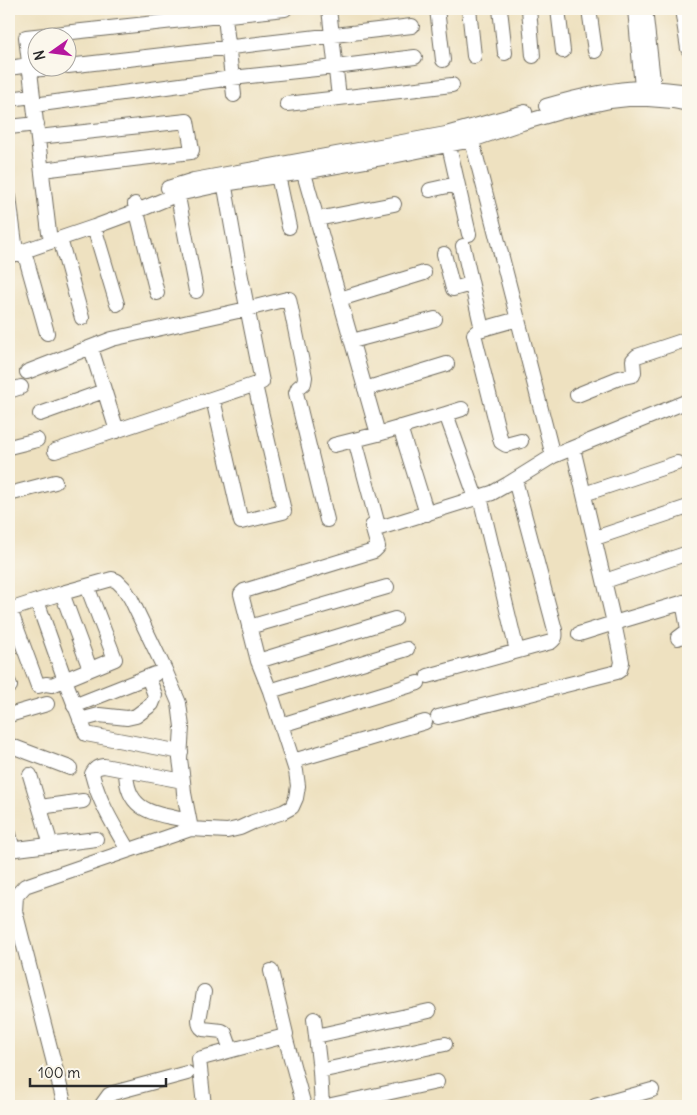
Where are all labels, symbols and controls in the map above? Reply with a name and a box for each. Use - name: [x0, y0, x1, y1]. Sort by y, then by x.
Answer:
- north arrow: [28, 28, 78, 78]
- text: N: [29, 48, 49, 62]
- scale bar: [30, 1055, 166, 1087]
- text: 100 m: [38, 1063, 80, 1082]

